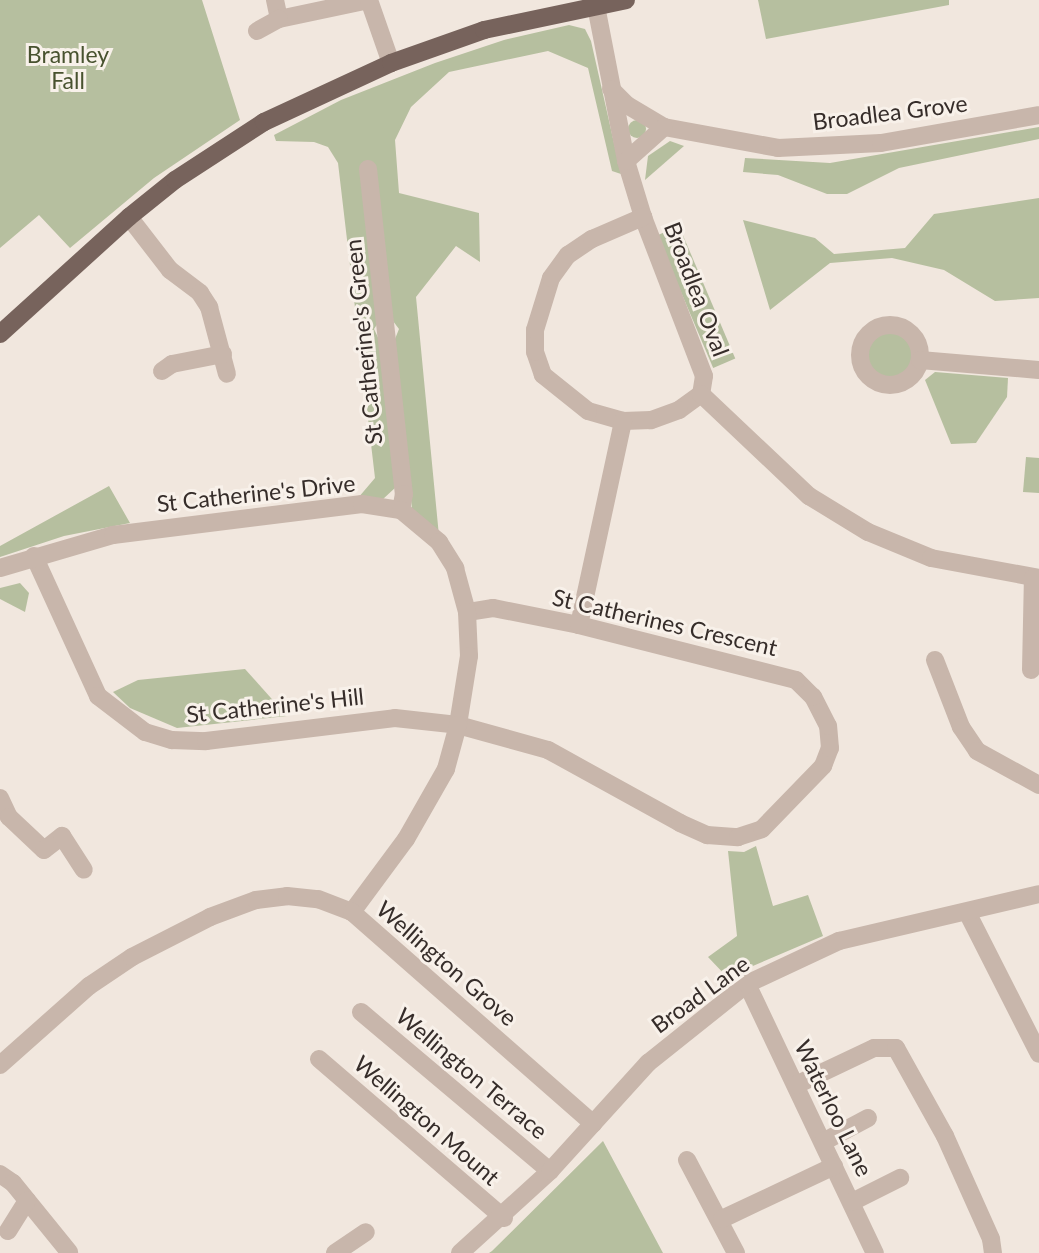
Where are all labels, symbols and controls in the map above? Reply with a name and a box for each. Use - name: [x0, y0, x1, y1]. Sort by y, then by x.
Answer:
- park label: Bramley Fall: [27, 40, 109, 94]
- street label: Broadlea Grove: [811, 89, 969, 135]
- street label: Broadlea Oval: [659, 218, 735, 360]
- street label: St Catherine's Green: [338, 238, 388, 446]
- street label: St Catherine's Drive: [155, 469, 357, 517]
- street label: St Catherines Crescent: [550, 583, 780, 661]
- street label: St Catherine's Hill: [185, 682, 365, 728]
- street label: Wellington Grove: [371, 895, 523, 1031]
- street label: Broad Lane: [646, 949, 754, 1039]
- street label: Wellington Terrace: [391, 1001, 553, 1145]
- street label: Waterloo Lane: [789, 1035, 879, 1181]
- street label: Wellington Mount: [349, 1049, 505, 1191]

